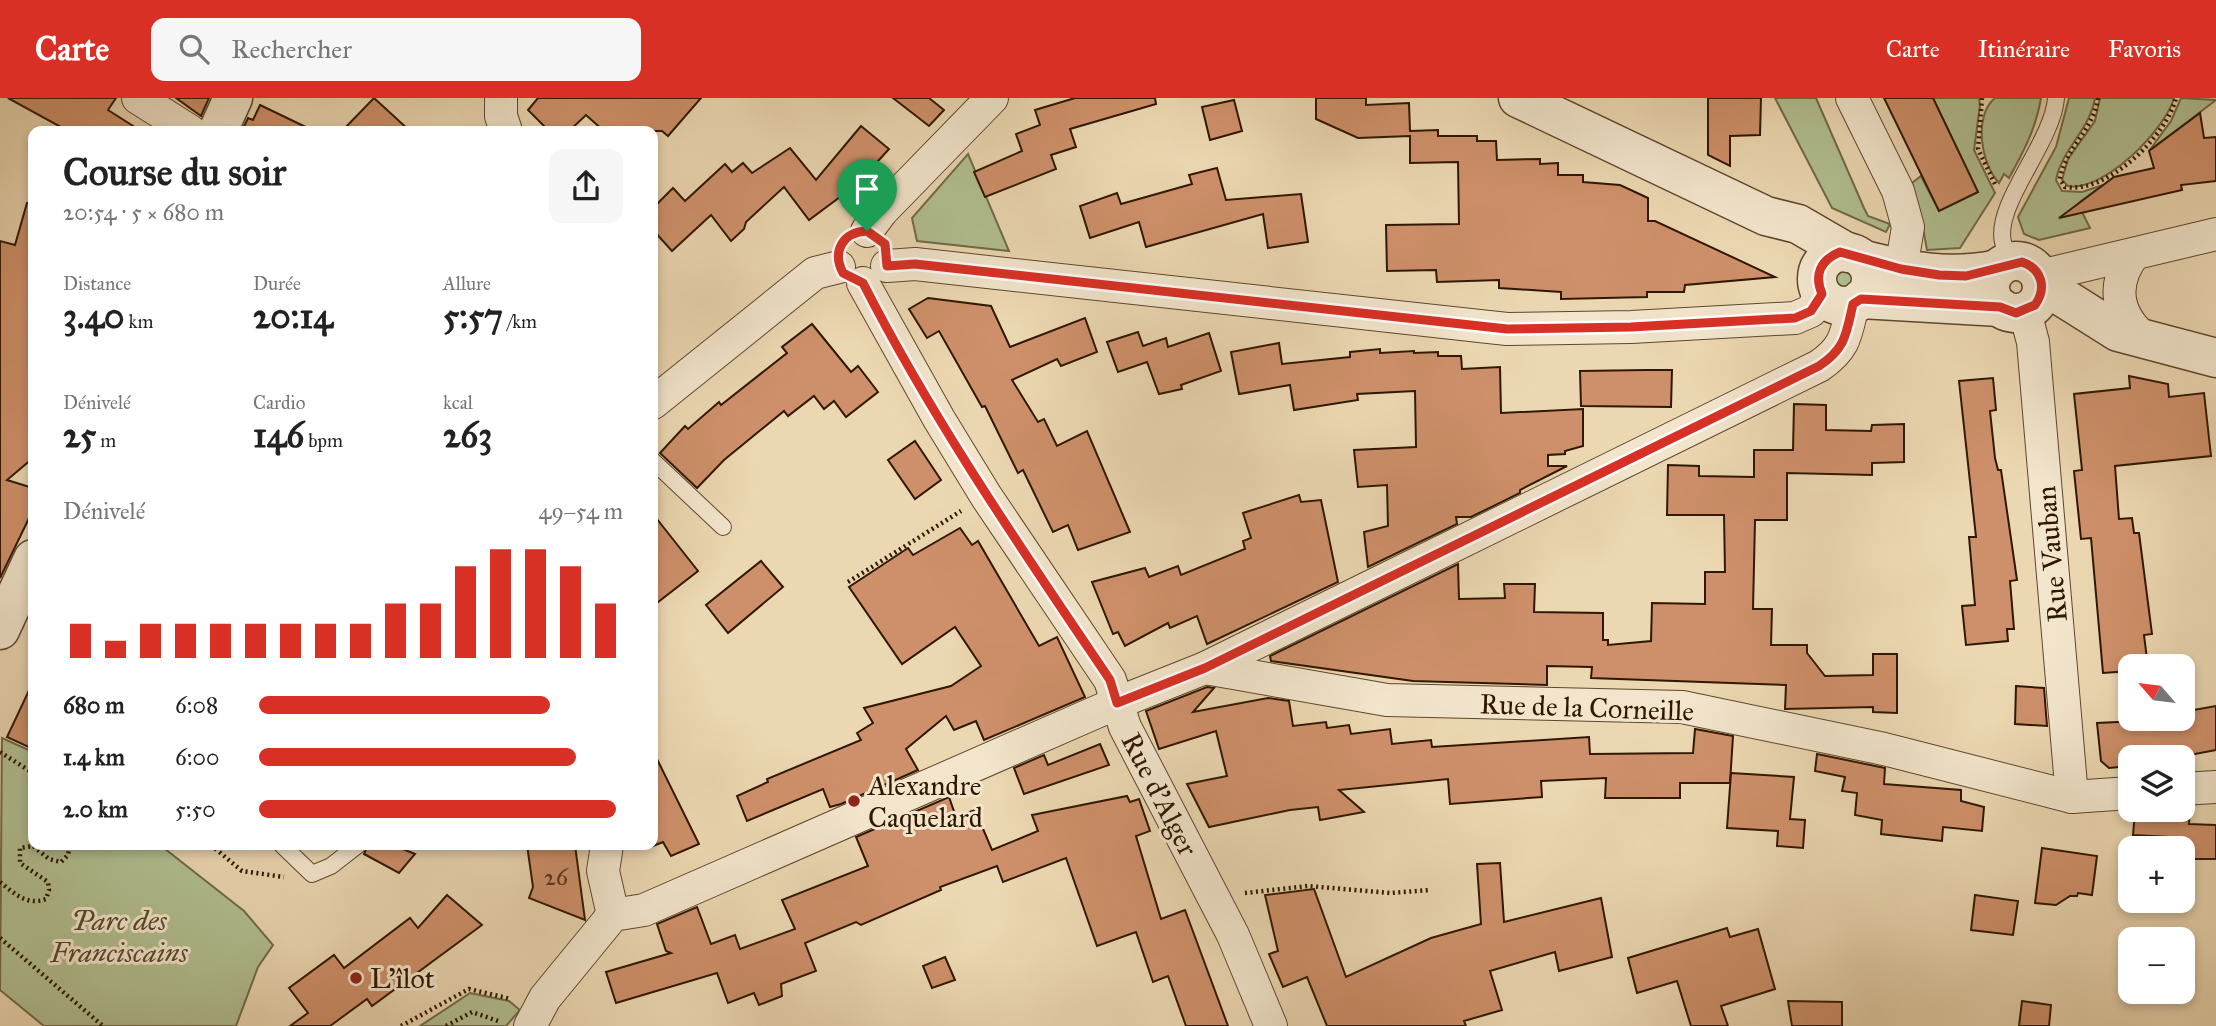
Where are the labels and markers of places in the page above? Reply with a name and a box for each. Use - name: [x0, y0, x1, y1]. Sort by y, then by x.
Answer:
- pin: [837, 159, 897, 231]
- place label: Alexandre Caquelard: [867, 768, 983, 835]
- marker: Alexandre Caquelard: [846, 793, 862, 809]
- place label: L'îlot: [370, 961, 435, 996]
- marker: L'îlot: [348, 970, 364, 986]

